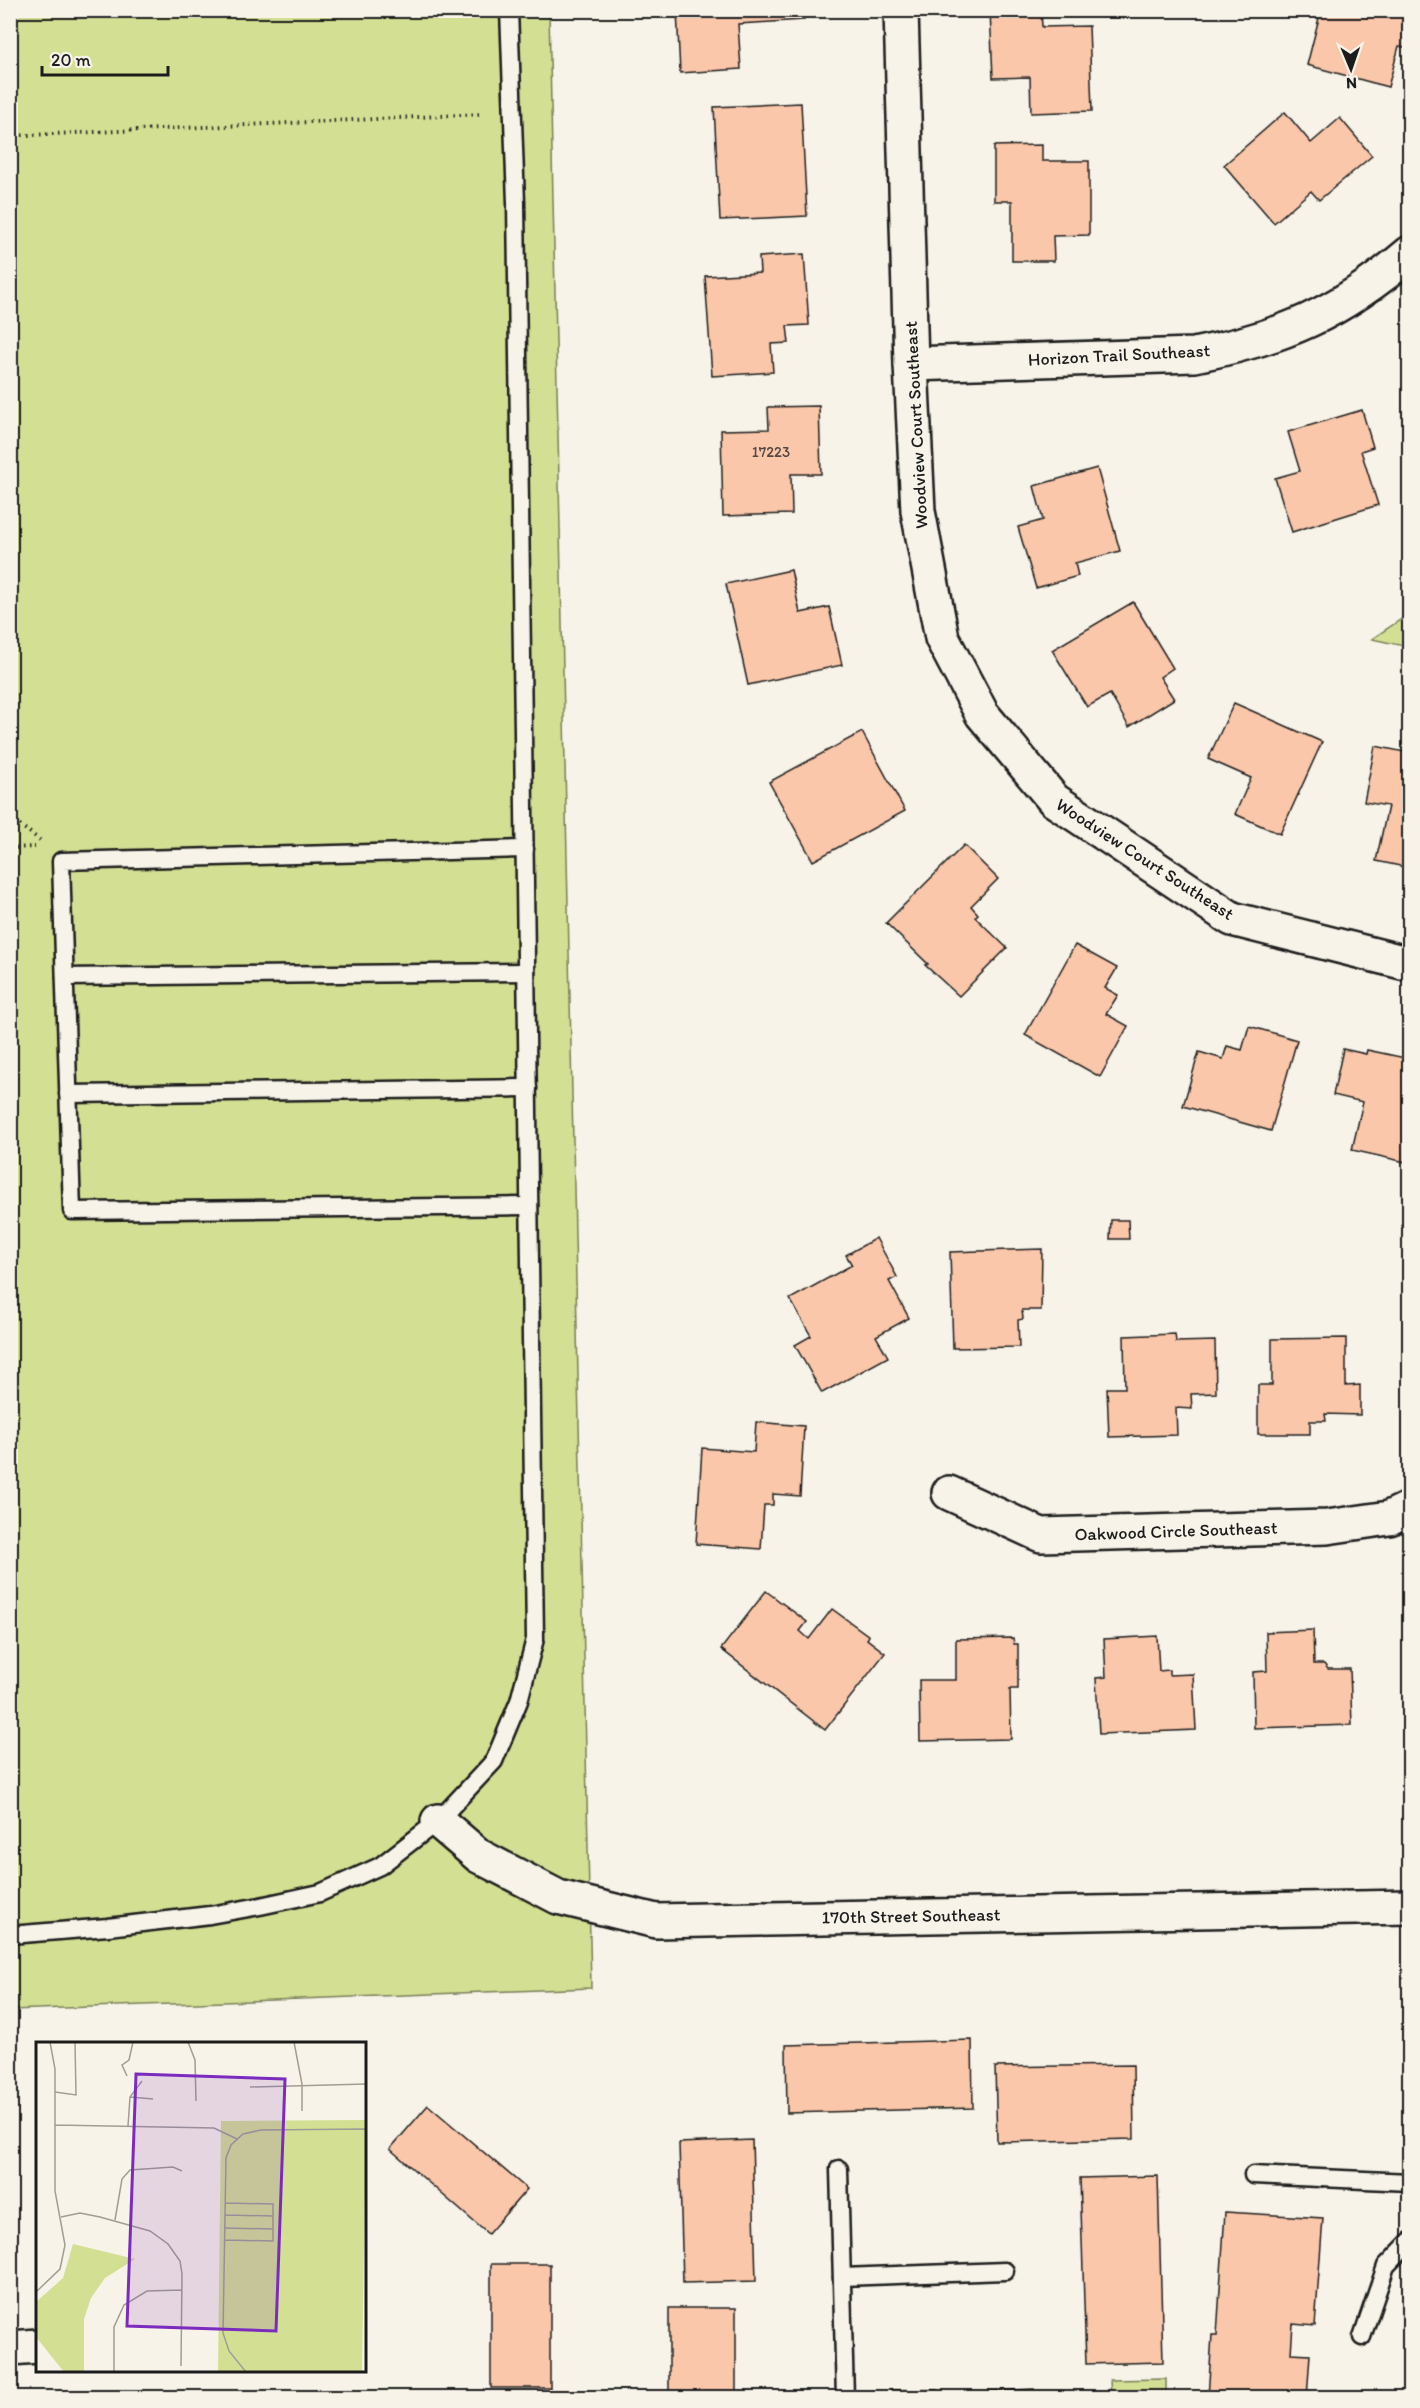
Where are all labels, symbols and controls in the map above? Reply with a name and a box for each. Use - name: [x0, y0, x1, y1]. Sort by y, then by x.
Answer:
- scale bar: [42, 39, 168, 77]
- north arrow: [1321, 39, 1381, 99]
- text: 20 m: [51, 49, 91, 71]
- text: N: [1346, 74, 1357, 93]
- street label: Woodview Court Southeast: [900, 320, 932, 529]
- street label: Horizon Trail Southeast: [1027, 339, 1211, 371]
- house number: 17223: [752, 443, 790, 461]
- street label: Woodview Court Southeast: [1052, 793, 1238, 925]
- street label: Oakwood Circle Southeast: [1074, 1516, 1278, 1546]
- street label: 170th Street Southeast: [821, 1903, 1001, 1929]
- inset map: [36, 2042, 366, 2372]

